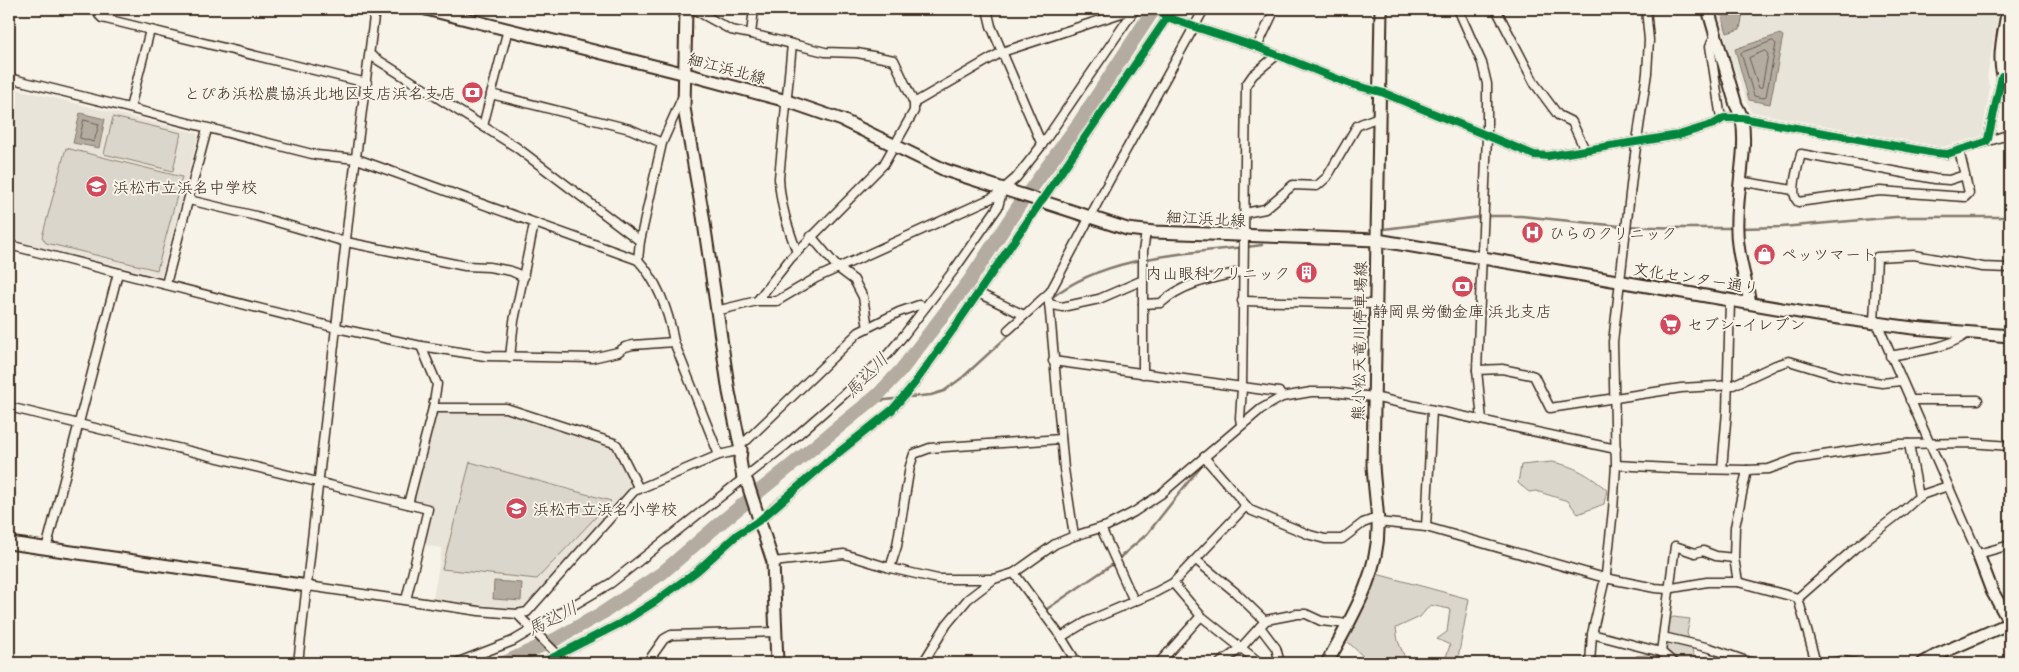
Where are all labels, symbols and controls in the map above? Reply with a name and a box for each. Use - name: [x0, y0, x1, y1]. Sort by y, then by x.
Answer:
- street label: 細江浜北線: [686, 47, 768, 89]
- bank icon: とぴあ浜松農協浜北地区支店浜名支店: [460, 81, 484, 105]
- place label: とぴあ浜松農協浜北地区支店浜名支店: [184, 82, 456, 104]
- school or university icon: 浜松市立浜名中学校: [85, 175, 109, 199]
- place label: 浜松市立浜名中学校: [113, 176, 257, 198]
- street label: 細江浜北線: [1165, 205, 1247, 231]
- hospital icon: ひらのクリニック: [1521, 221, 1545, 245]
- place label: ひらのクリニック: [1549, 222, 1677, 244]
- shop icon: ペッツマート: [1753, 242, 1777, 266]
- place label: ペッツマート: [1781, 243, 1877, 265]
- street label: 文化センター通り: [1631, 257, 1761, 299]
- building icon: 内山眼科クリニック: [1294, 261, 1318, 285]
- street label: 熊小松天竜川停車場線: [1347, 261, 1371, 421]
- place label: 内山眼科クリニック: [1146, 262, 1290, 284]
- bank icon: 静岡県労働金庫 浜北支店: [1450, 275, 1474, 299]
- place label: 静岡県労働金庫 浜北支店: [1372, 300, 1552, 322]
- supermarket icon: セブン-イレブン: [1659, 312, 1683, 336]
- place label: セブン-イレブン: [1687, 313, 1805, 335]
- water label: 馬込川: [838, 347, 894, 403]
- school or university icon: 浜松市立浜名小学校: [505, 497, 529, 521]
- place label: 浜松市立浜名小学校: [533, 498, 677, 520]
- water label: 馬込川: [522, 595, 582, 641]

